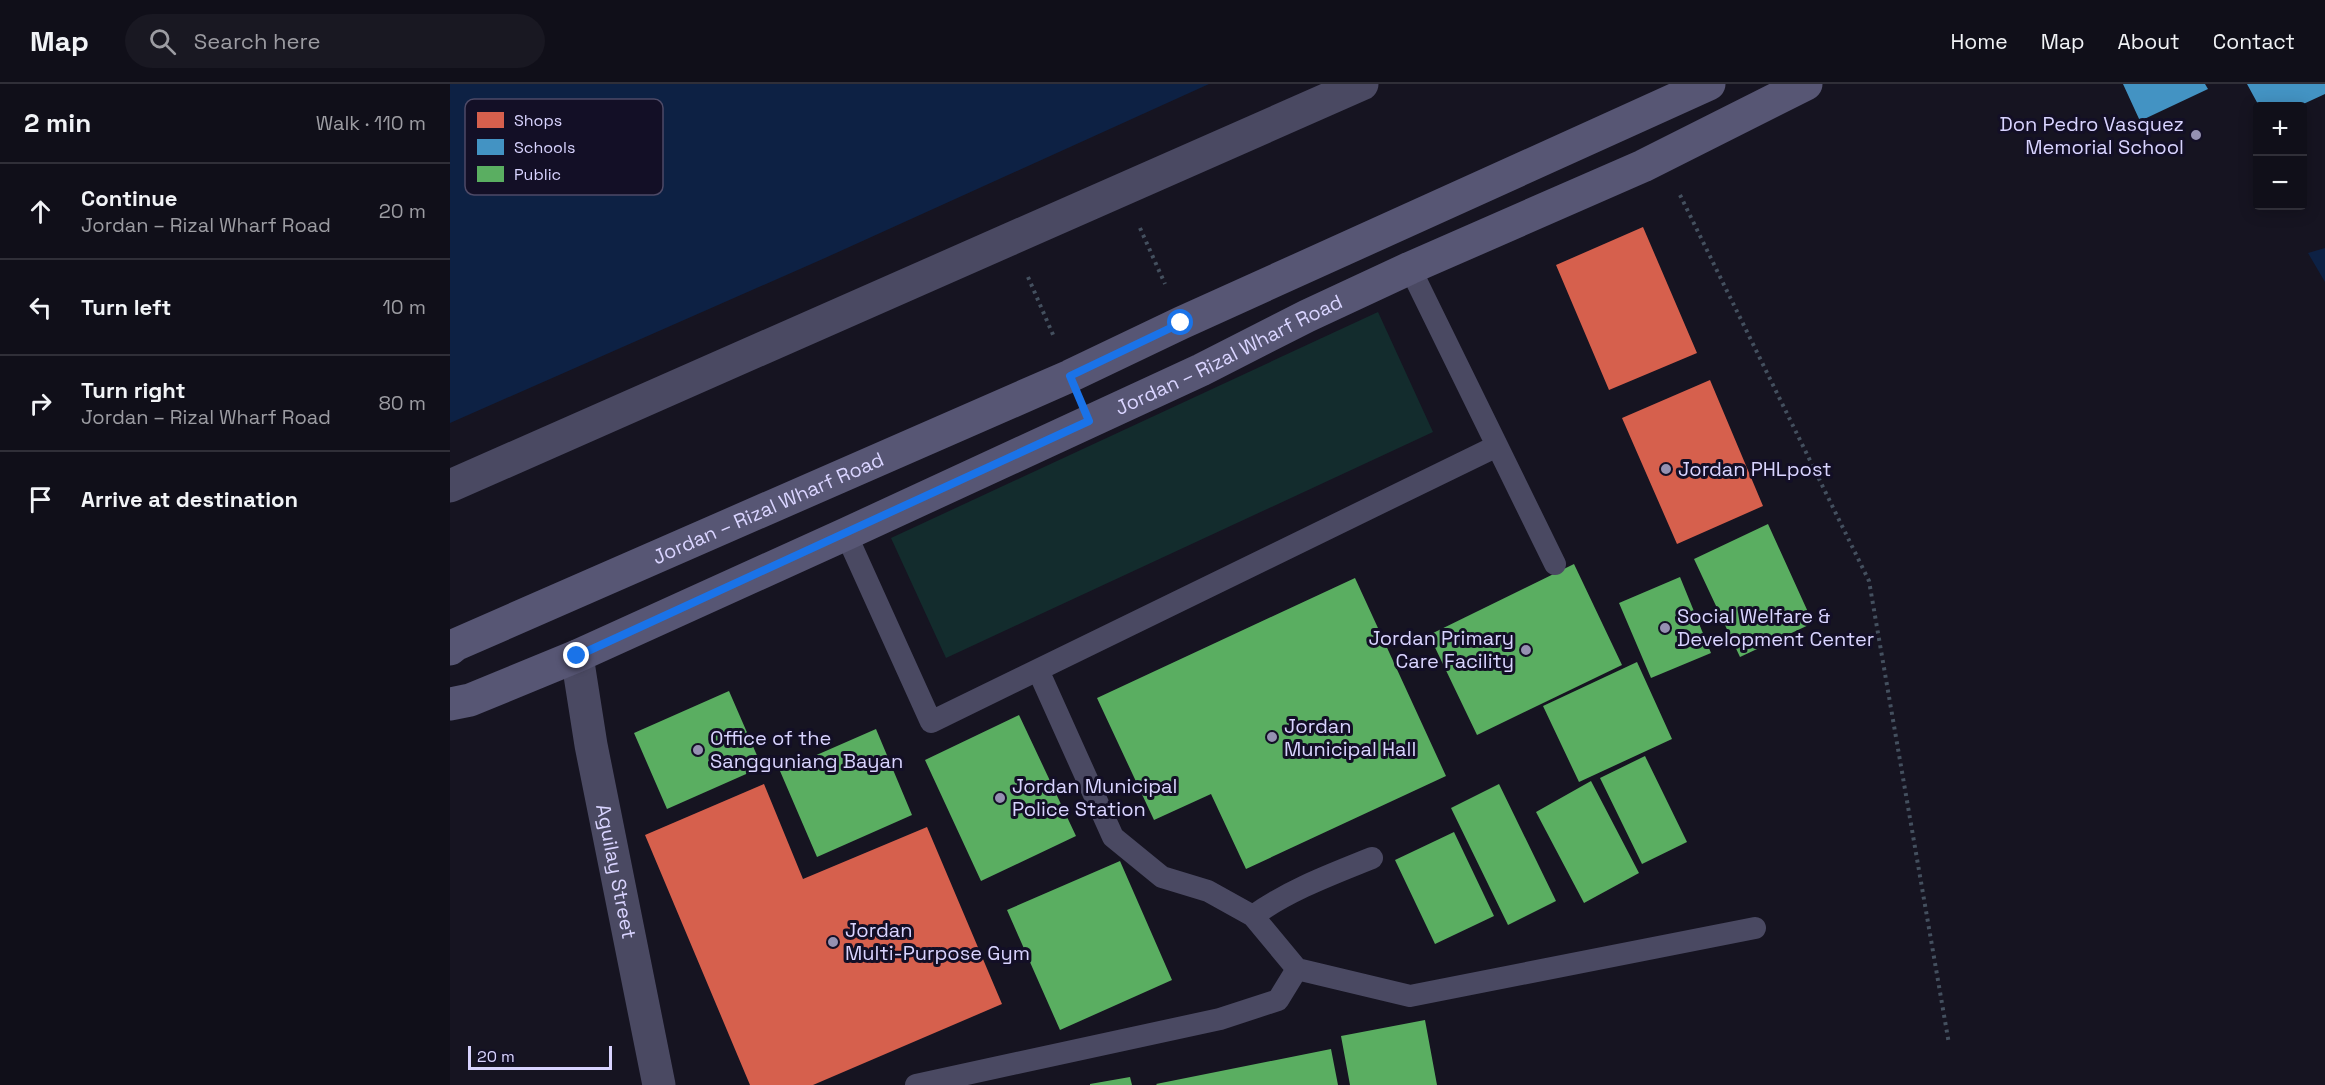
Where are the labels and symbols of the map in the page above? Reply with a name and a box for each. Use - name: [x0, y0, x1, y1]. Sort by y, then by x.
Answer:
- legend: [465, 99, 663, 195]
- text: Shops: [514, 110, 562, 131]
- place label: Don Pedro Vasquez Memorial School: [2000, 111, 2184, 160]
- marker: Don Pedro Vasquez Memorial School: [2189, 128, 2203, 142]
- text: Schools: [514, 137, 575, 158]
- text: Public: [514, 164, 561, 185]
- street label: Jordan – Rizal Wharf Road: [1111, 288, 1347, 421]
- route start: [1167, 309, 1193, 335]
- street label: Jordan – Rizal Wharf Road: [648, 446, 888, 570]
- place label: Jordan PHLpost: [1678, 456, 1831, 482]
- marker: Jordan PHLpost: [1659, 462, 1673, 476]
- place label: Social Welfare & Development Center: [1677, 603, 1874, 652]
- marker: Social Welfare & Development Center: [1658, 621, 1672, 635]
- place label: Jordan Primary Care Facility: [1368, 625, 1514, 674]
- route end: [563, 642, 589, 668]
- marker: Jordan Primary Care Facility: [1519, 643, 1533, 657]
- place label: Jordan Municipal Hall: [1284, 713, 1416, 762]
- place label: Office of the Sangguniang Bayan: [710, 725, 903, 774]
- marker: Jordan Municipal Hall: [1265, 730, 1279, 744]
- marker: Office of the Sangguniang Bayan: [691, 743, 705, 757]
- place label: Jordan Municipal Police Station: [1012, 773, 1178, 822]
- marker: Jordan Municipal Police Station: [993, 791, 1007, 805]
- street label: Aguilay Street: [590, 802, 642, 941]
- place label: Jordan Multi-Purpose Gym: [845, 917, 1030, 966]
- marker: Jordan Multi-Purpose Gym: [826, 935, 840, 949]
- scale bar: [468, 1043, 612, 1070]

